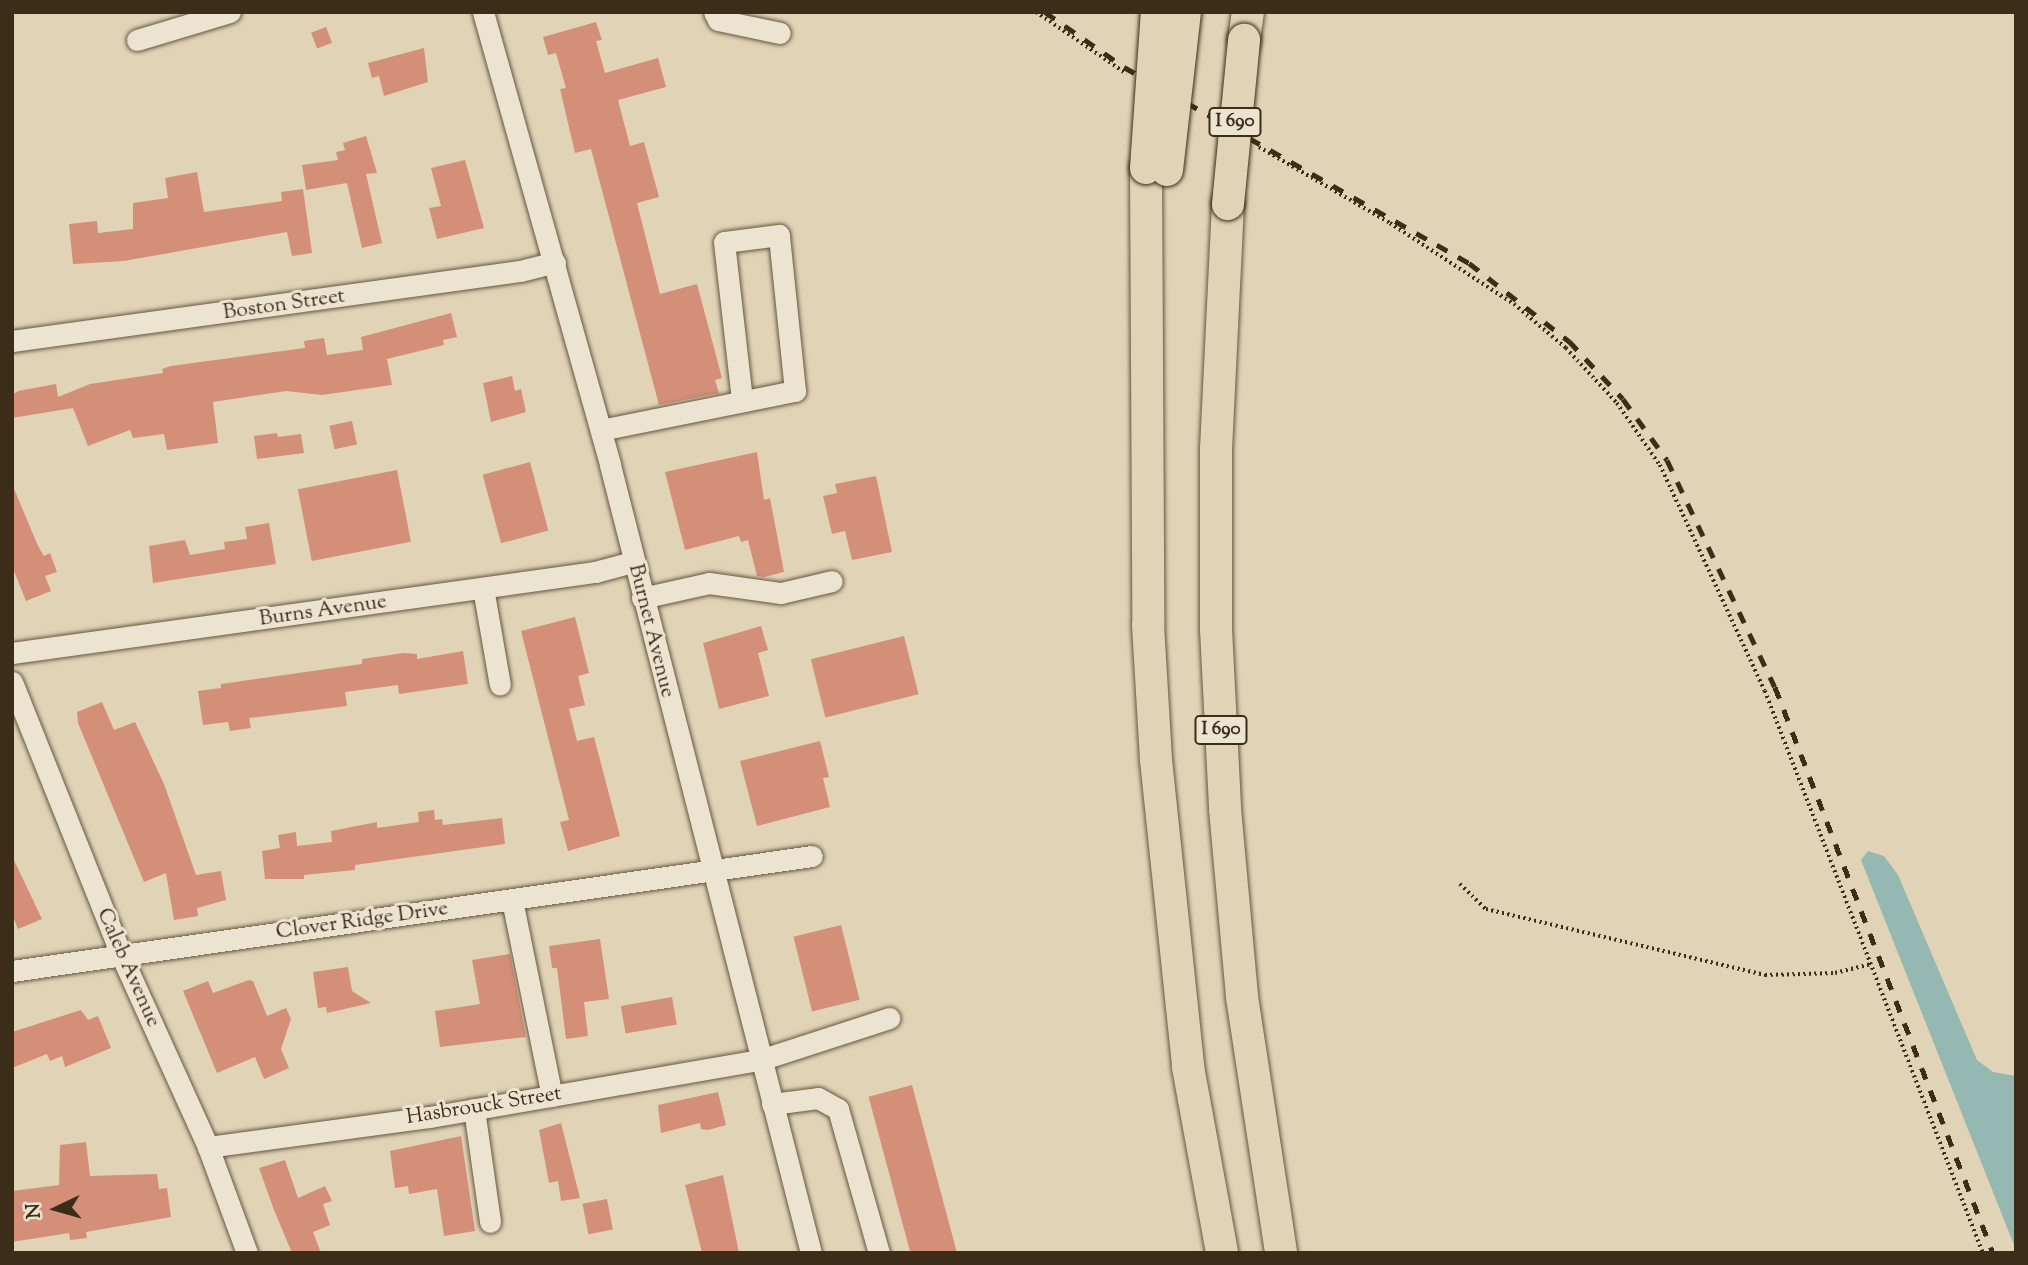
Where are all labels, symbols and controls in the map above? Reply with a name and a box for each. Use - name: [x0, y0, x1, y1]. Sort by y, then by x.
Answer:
- road number: I 690: [1207, 106, 1263, 138]
- street label: Boston Street: [221, 284, 347, 326]
- street label: Burnet Avenue: [622, 562, 680, 700]
- street label: Burns Avenue: [258, 590, 388, 632]
- road number: I 690: [1193, 715, 1249, 746]
- street label: Clover Ridge Drive: [274, 896, 450, 946]
- street label: Caleb Avenue: [91, 905, 165, 1031]
- street label: Hasbrouck Street: [405, 1081, 563, 1131]
- north arrow: [21, 1174, 91, 1244]
- text: N: [20, 1202, 49, 1220]

